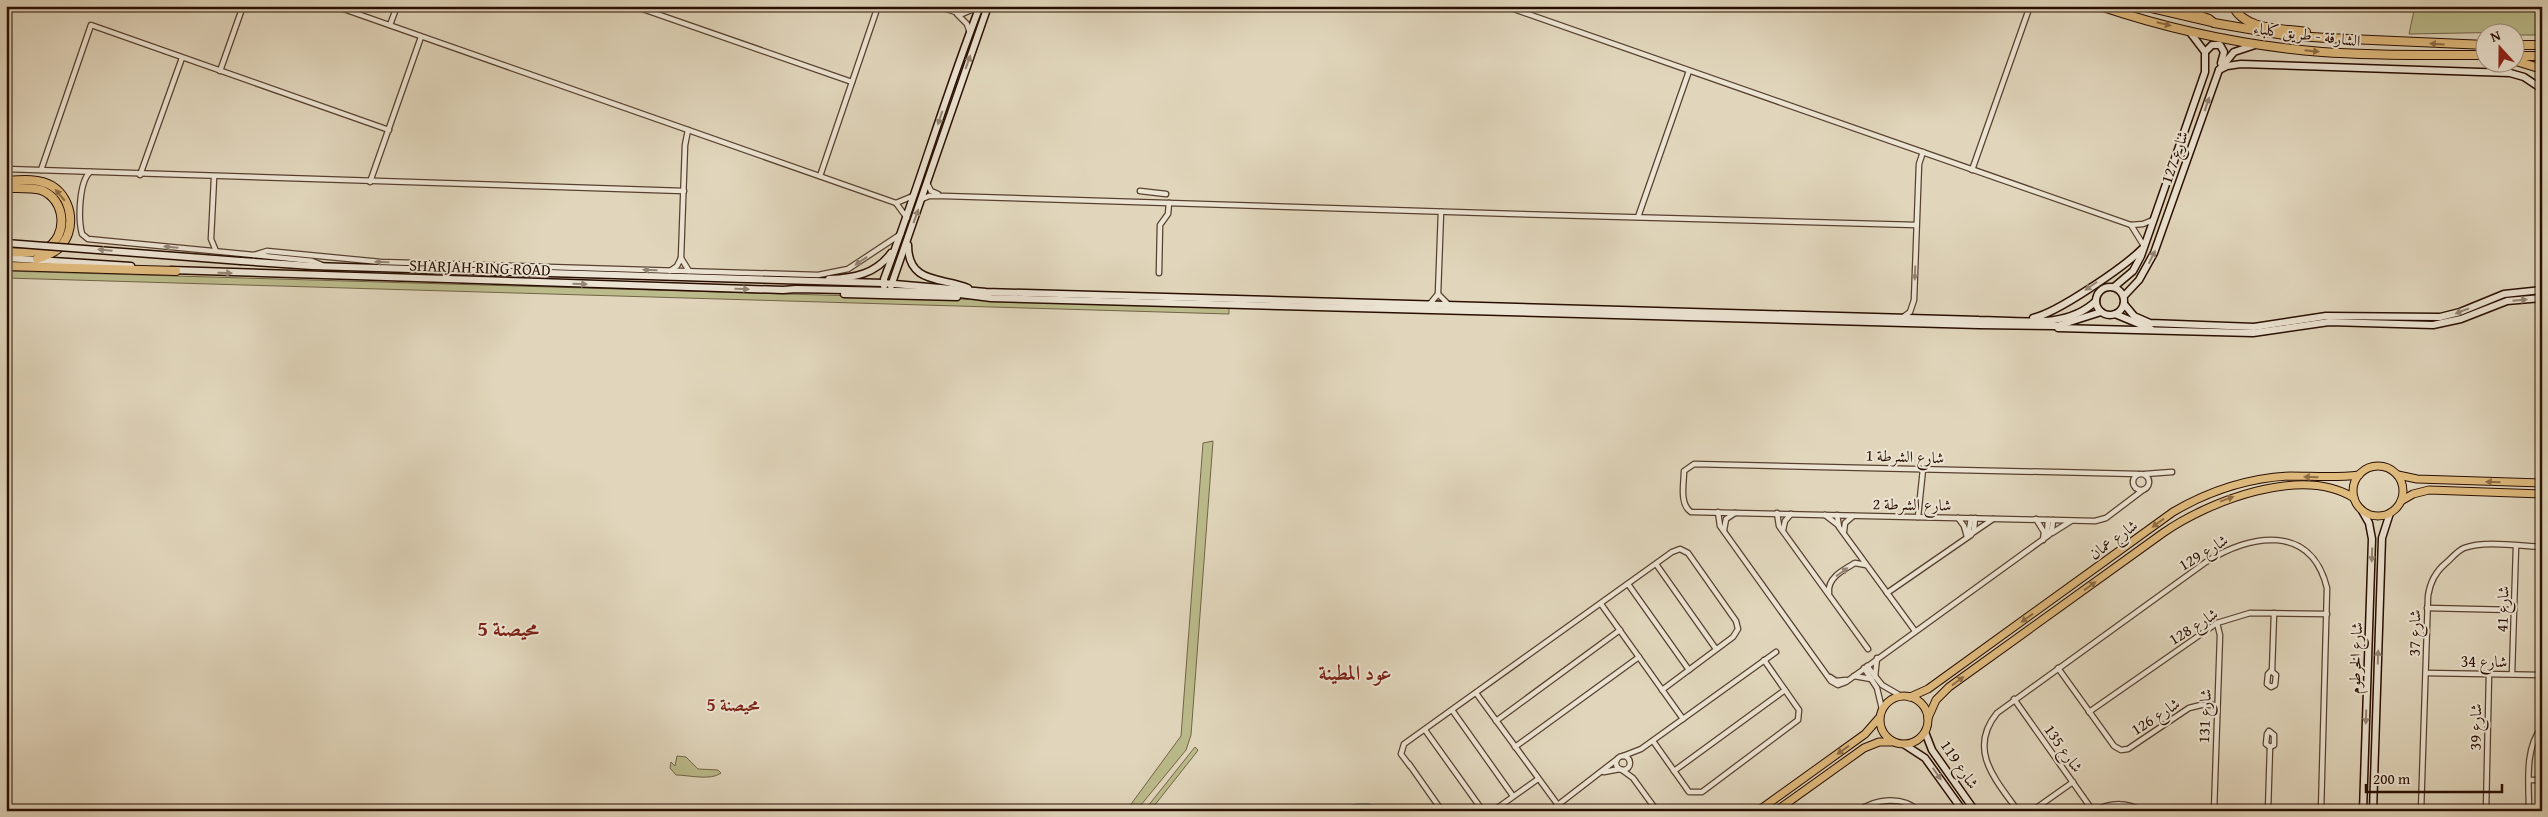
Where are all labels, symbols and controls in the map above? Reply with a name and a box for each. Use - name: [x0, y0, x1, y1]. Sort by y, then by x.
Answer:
- street label: الشارقة - طريق كلباء: [2252, 16, 2362, 52]
- one-way arrow: [2156, 20, 2171, 28]
- north arrow: [2476, 22, 2526, 72]
- text: N: [2487, 25, 2504, 47]
- one-way arrow: [2429, 39, 2445, 47]
- one-way arrow: [2304, 47, 2320, 55]
- one-way arrow: [965, 54, 972, 69]
- one-way arrow: [2204, 97, 2211, 112]
- one-way arrow: [935, 111, 943, 126]
- street label: شارع 127: [2154, 127, 2196, 187]
- one-way arrow: [55, 189, 66, 202]
- one-way arrow: [913, 208, 920, 223]
- one-way arrow: [163, 242, 179, 250]
- one-way arrow: [97, 246, 113, 254]
- one-way arrow: [2148, 250, 2156, 264]
- street label: SHARJAH RING ROAD: [409, 253, 551, 281]
- one-way arrow: [855, 256, 868, 266]
- one-way arrow: [374, 257, 390, 265]
- one-way arrow: [641, 266, 657, 274]
- one-way arrow: [1911, 266, 1919, 282]
- one-way arrow: [217, 269, 233, 277]
- one-way arrow: [572, 280, 588, 288]
- one-way arrow: [2084, 281, 2098, 291]
- one-way arrow: [734, 285, 750, 293]
- one-way arrow: [2512, 295, 2528, 303]
- one-way arrow: [2454, 308, 2469, 315]
- street label: شارع الشرطة 1: [1865, 443, 1945, 471]
- one-way arrow: [2302, 473, 2318, 481]
- one-way arrow: [2485, 477, 2501, 485]
- street label: شارع الشرطة 2: [1872, 491, 1952, 519]
- one-way arrow: [2219, 495, 2234, 502]
- street label: شارع عمان: [2084, 513, 2144, 567]
- one-way arrow: [2151, 518, 2165, 528]
- street label: شارع 129: [2173, 528, 2234, 578]
- one-way arrow: [2368, 547, 2376, 563]
- one-way arrow: [1835, 567, 1848, 578]
- one-way arrow: [2083, 581, 2097, 591]
- street label: شارع 41: [2489, 585, 2517, 633]
- street label: شارع 128: [2164, 601, 2223, 652]
- street label: شارع 37: [2402, 609, 2428, 657]
- district label: محيصنة 5: [477, 613, 540, 644]
- one-way arrow: [2021, 613, 2034, 624]
- street label: شارع الخرطوم: [2342, 622, 2371, 695]
- one-way arrow: [2374, 649, 2382, 665]
- street label: شارع 34: [2461, 649, 2507, 675]
- district label: عود المطينة: [1318, 657, 1392, 688]
- one-way arrow: [1951, 676, 1965, 686]
- street label: شارع 131: [2191, 688, 2219, 744]
- district label: محيصنة 5: [707, 691, 760, 718]
- street label: شارع 126: [2126, 691, 2185, 743]
- street label: شارع 39: [2463, 703, 2489, 751]
- one-way arrow: [2362, 709, 2370, 725]
- street label: شارع 135: [2037, 719, 2089, 778]
- street label: شارع 119: [1933, 735, 1985, 794]
- one-way arrow: [1836, 745, 1850, 755]
- scale bar: [2366, 762, 2502, 794]
- one-way arrow: [1932, 768, 1942, 781]
- text: 200 m: [2373, 768, 2411, 789]

